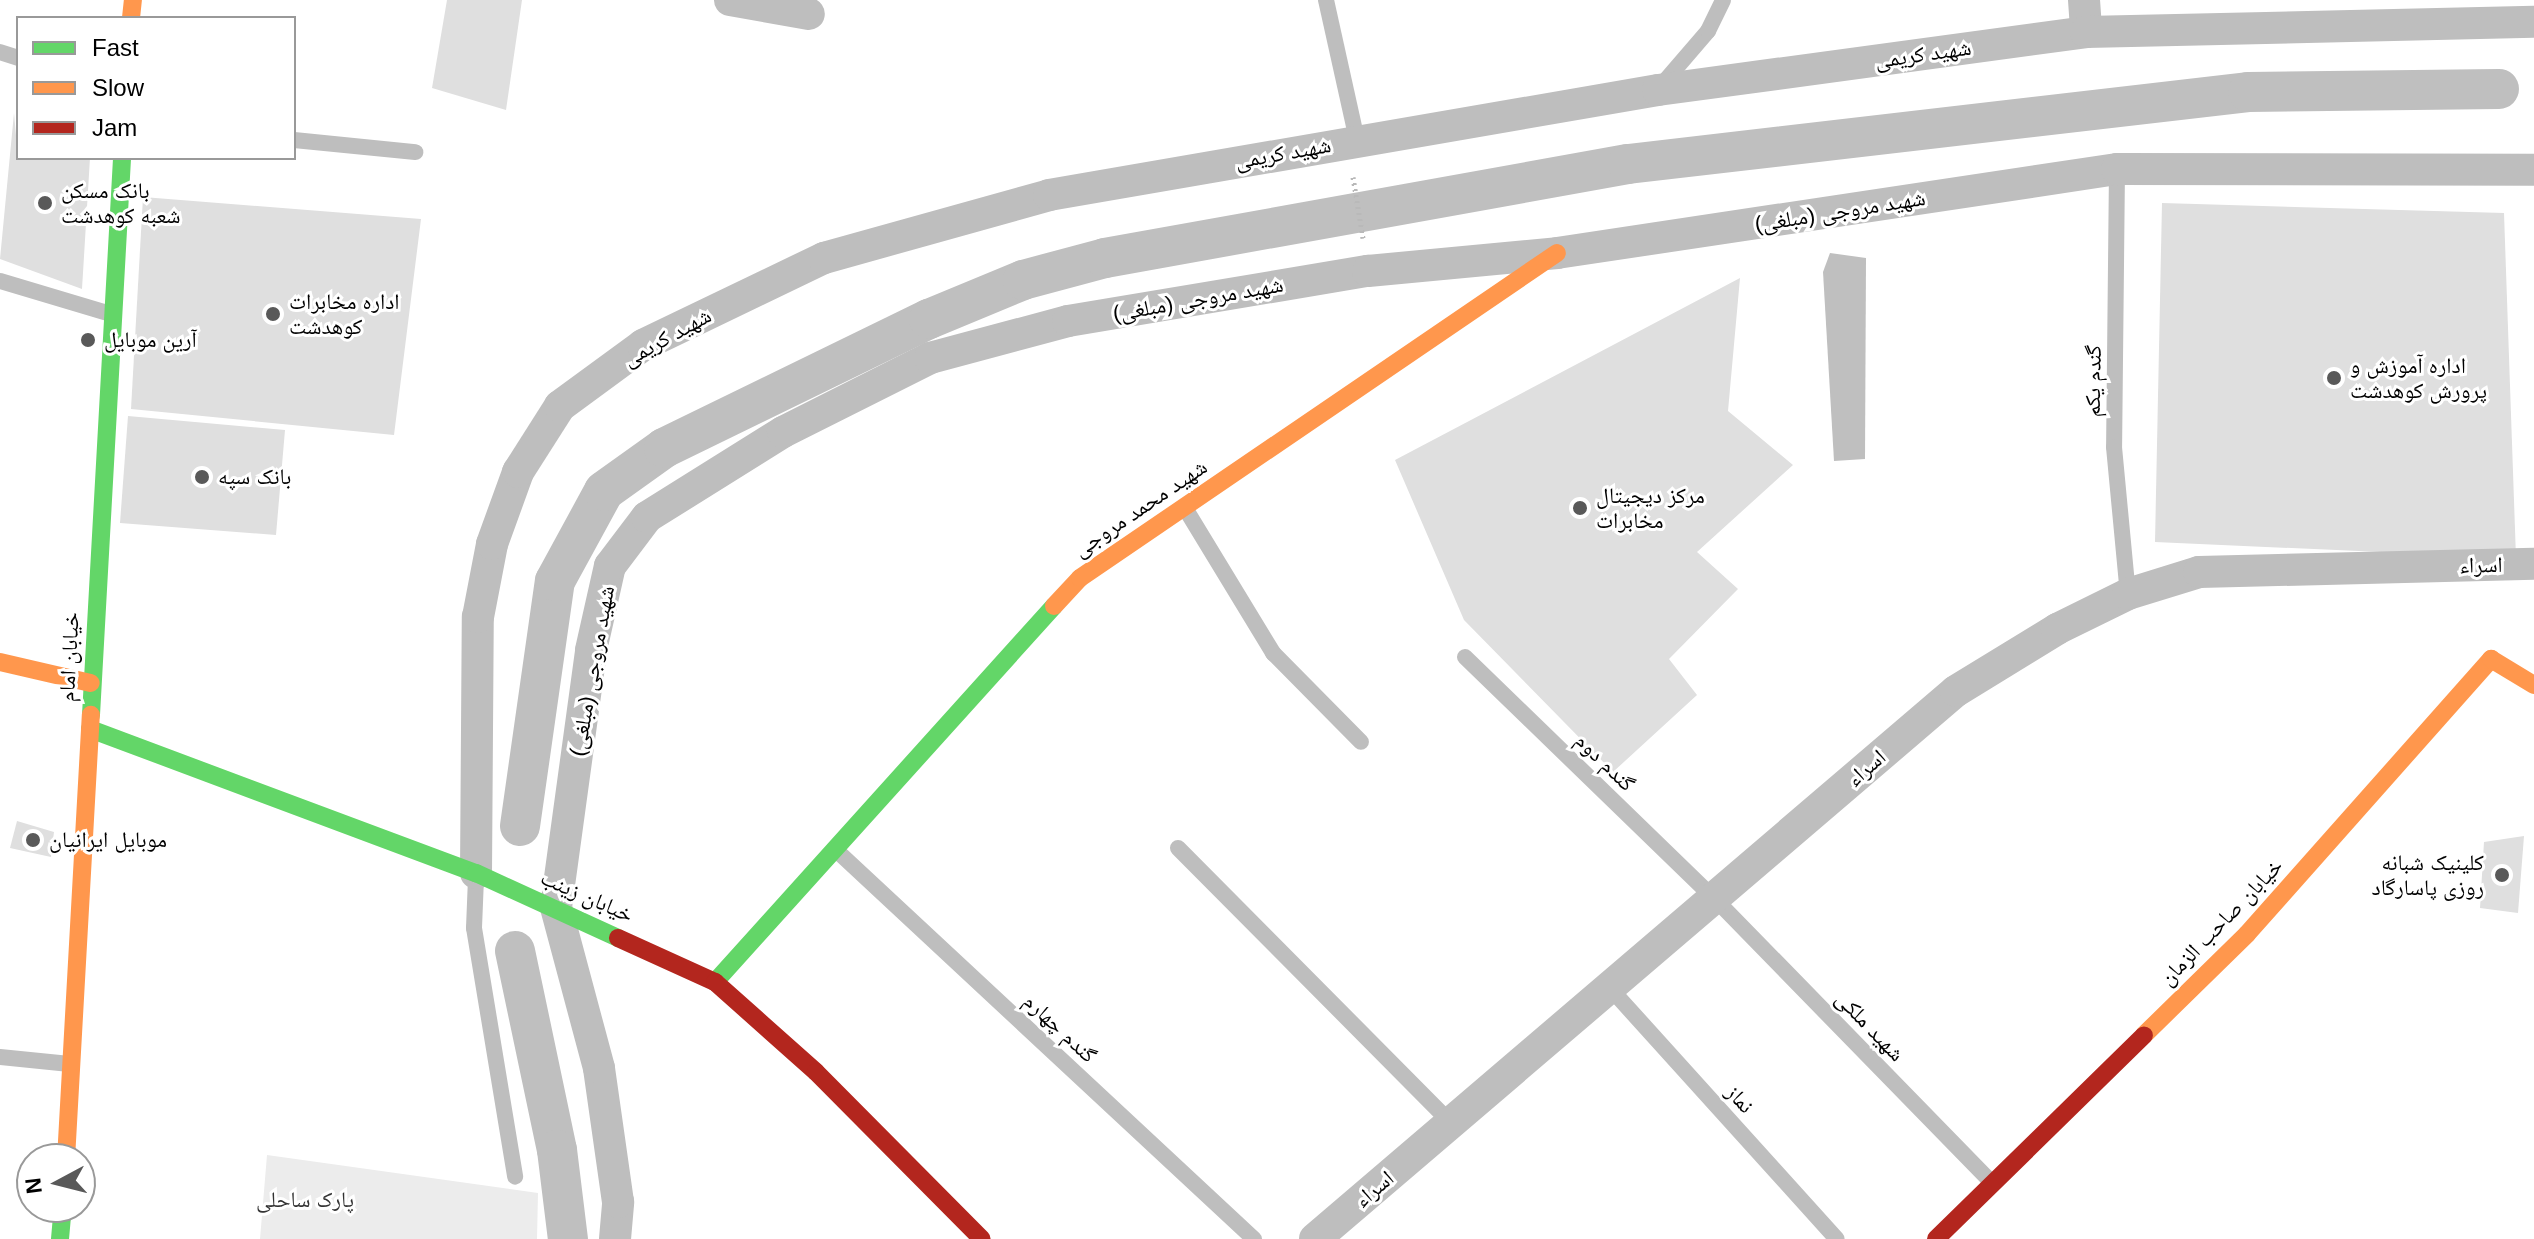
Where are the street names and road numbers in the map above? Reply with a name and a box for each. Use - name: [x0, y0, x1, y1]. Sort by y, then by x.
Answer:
- street label: شهید کریمی: [1873, 34, 1973, 74]
- street label: شهید کریمی: [1233, 132, 1333, 174]
- street label: شهید مروجی (مبلغی): [1753, 184, 1927, 238]
- street label: شهید مروجی (مبلغی): [1111, 271, 1285, 327]
- street label: شهید کریمی: [618, 302, 716, 372]
- street label: گندم یکم: [2079, 345, 2107, 417]
- street label: شهید محمد مروجی: [1068, 453, 1212, 563]
- street label: اسراء: [2459, 551, 2503, 579]
- street label: شهید مروجی (مبلغی): [564, 584, 620, 758]
- street label: خیابان امام: [53, 612, 85, 702]
- street label: گندم دوم: [1570, 727, 1640, 797]
- street label: اسراء: [1841, 744, 1891, 792]
- street label: خیابان صاحب الزمان: [2154, 853, 2288, 991]
- street label: خیابان زینب: [537, 864, 637, 928]
- street label: شهید ملکی: [1830, 985, 1910, 1067]
- street label: گندم چهارم: [1018, 988, 1102, 1068]
- street label: نماز: [1720, 1079, 1760, 1119]
- street label: اسراء: [1349, 1165, 1399, 1213]

